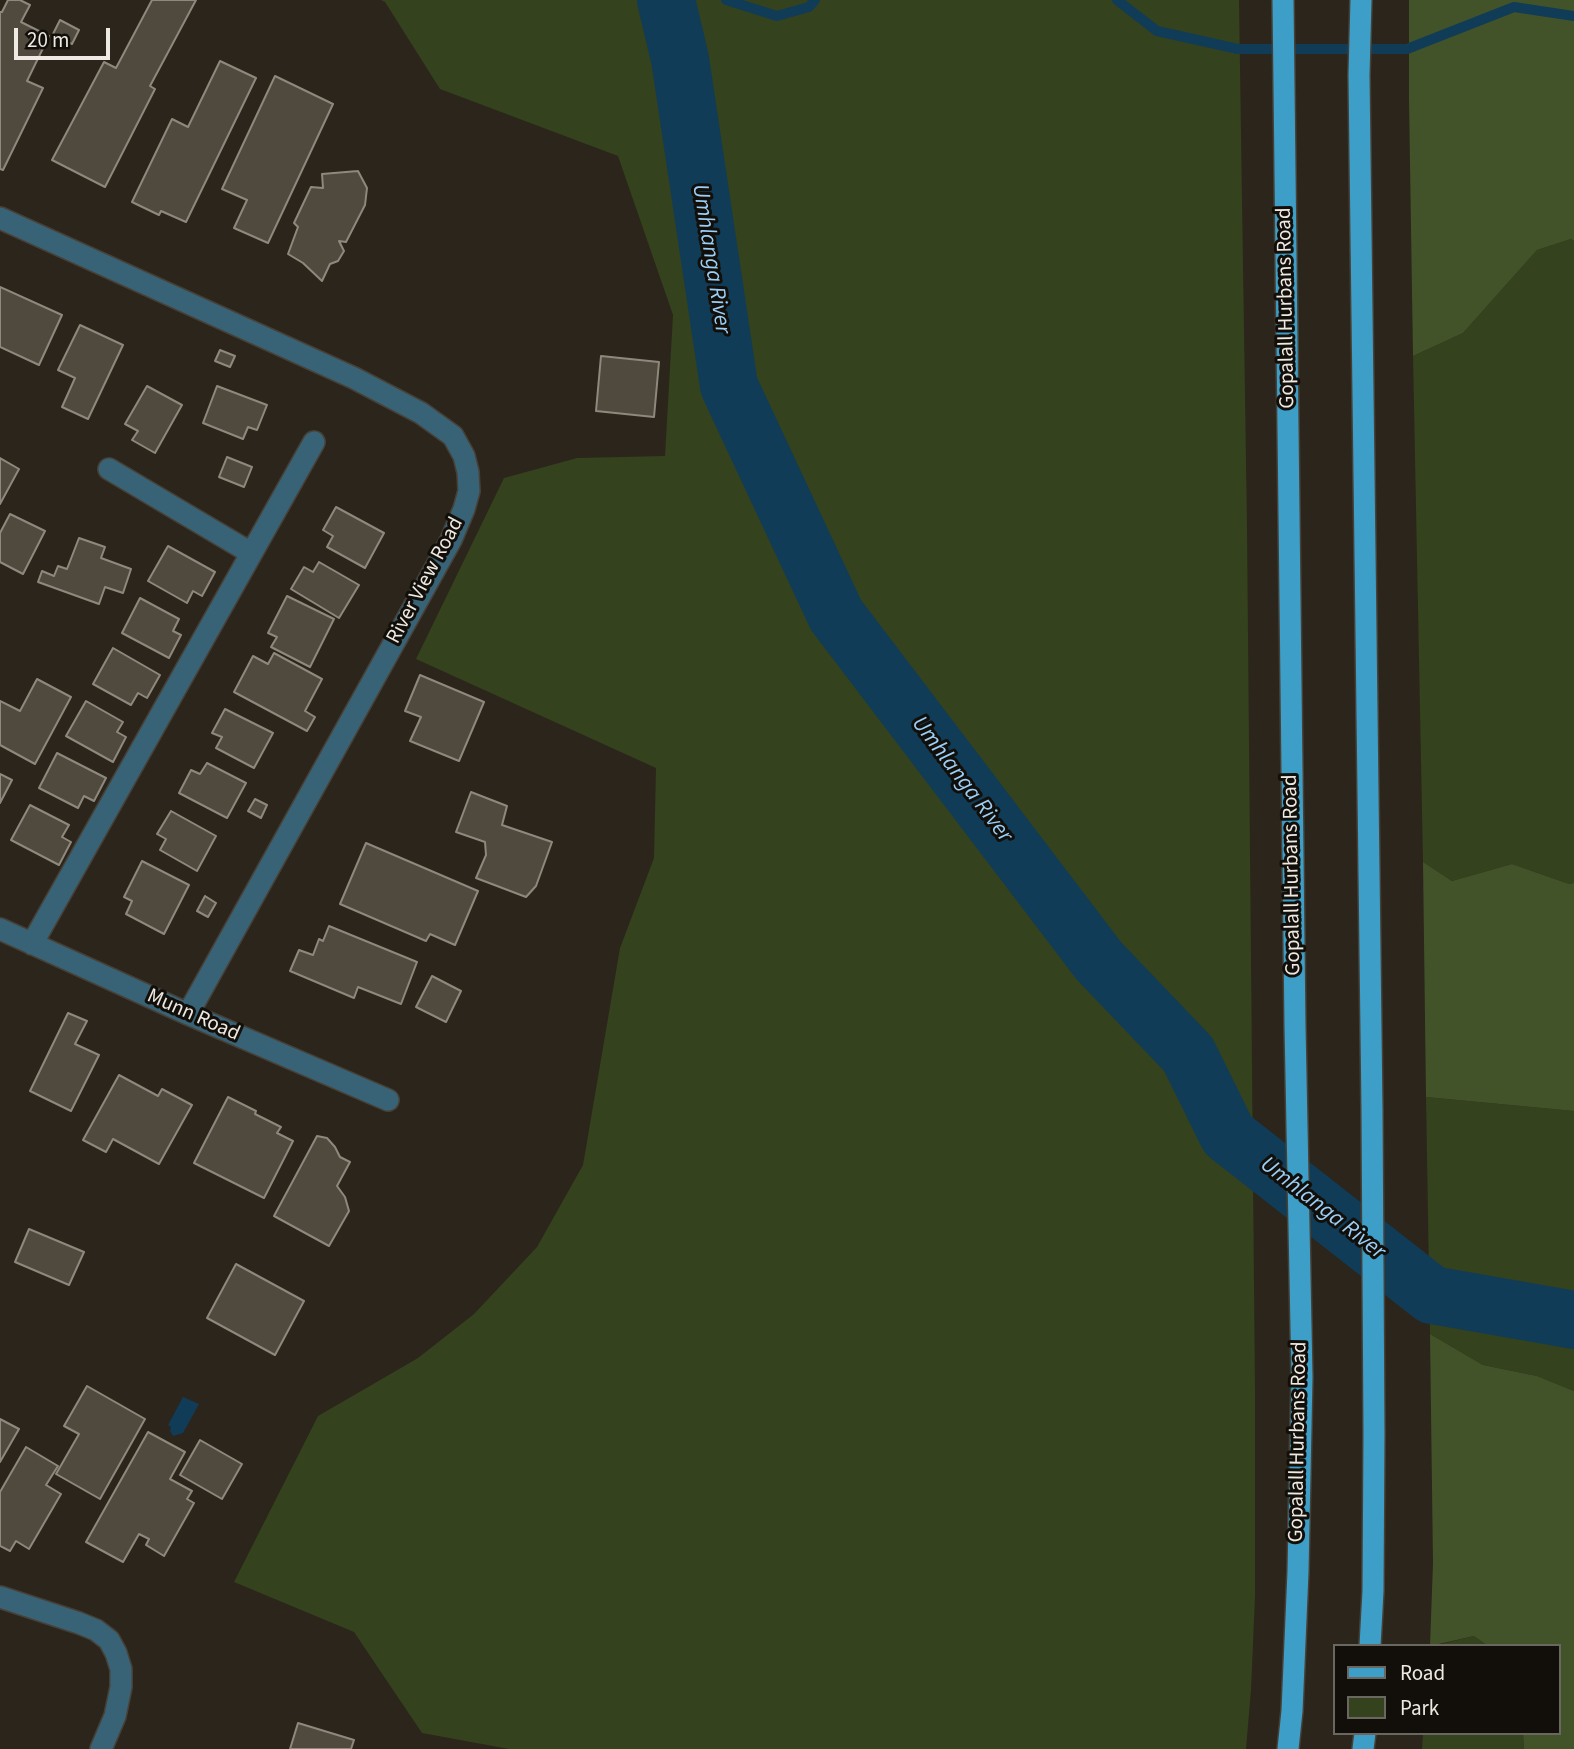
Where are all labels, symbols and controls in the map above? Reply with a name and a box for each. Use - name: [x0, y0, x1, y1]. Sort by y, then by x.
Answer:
- scale bar: [18, 14, 114, 58]
- text: 20 m: [27, 25, 69, 55]
- water label: Umhlanga River: [685, 182, 735, 336]
- street label: Gopalall Hurbans Road: [1273, 207, 1301, 409]
- street label: River View Road: [382, 513, 470, 649]
- water label: Umhlanga River: [904, 711, 1018, 849]
- street label: Gopalall Hurbans Road: [1279, 774, 1307, 976]
- street label: Munn Road: [143, 984, 243, 1048]
- water label: Umhlanga River: [1254, 1152, 1390, 1266]
- street label: Gopalall Hurbans Road: [1285, 1341, 1313, 1543]
- legend: [1332, 1644, 1560, 1735]
- text: Road: [1400, 1658, 1445, 1688]
- text: Park: [1400, 1693, 1439, 1723]

